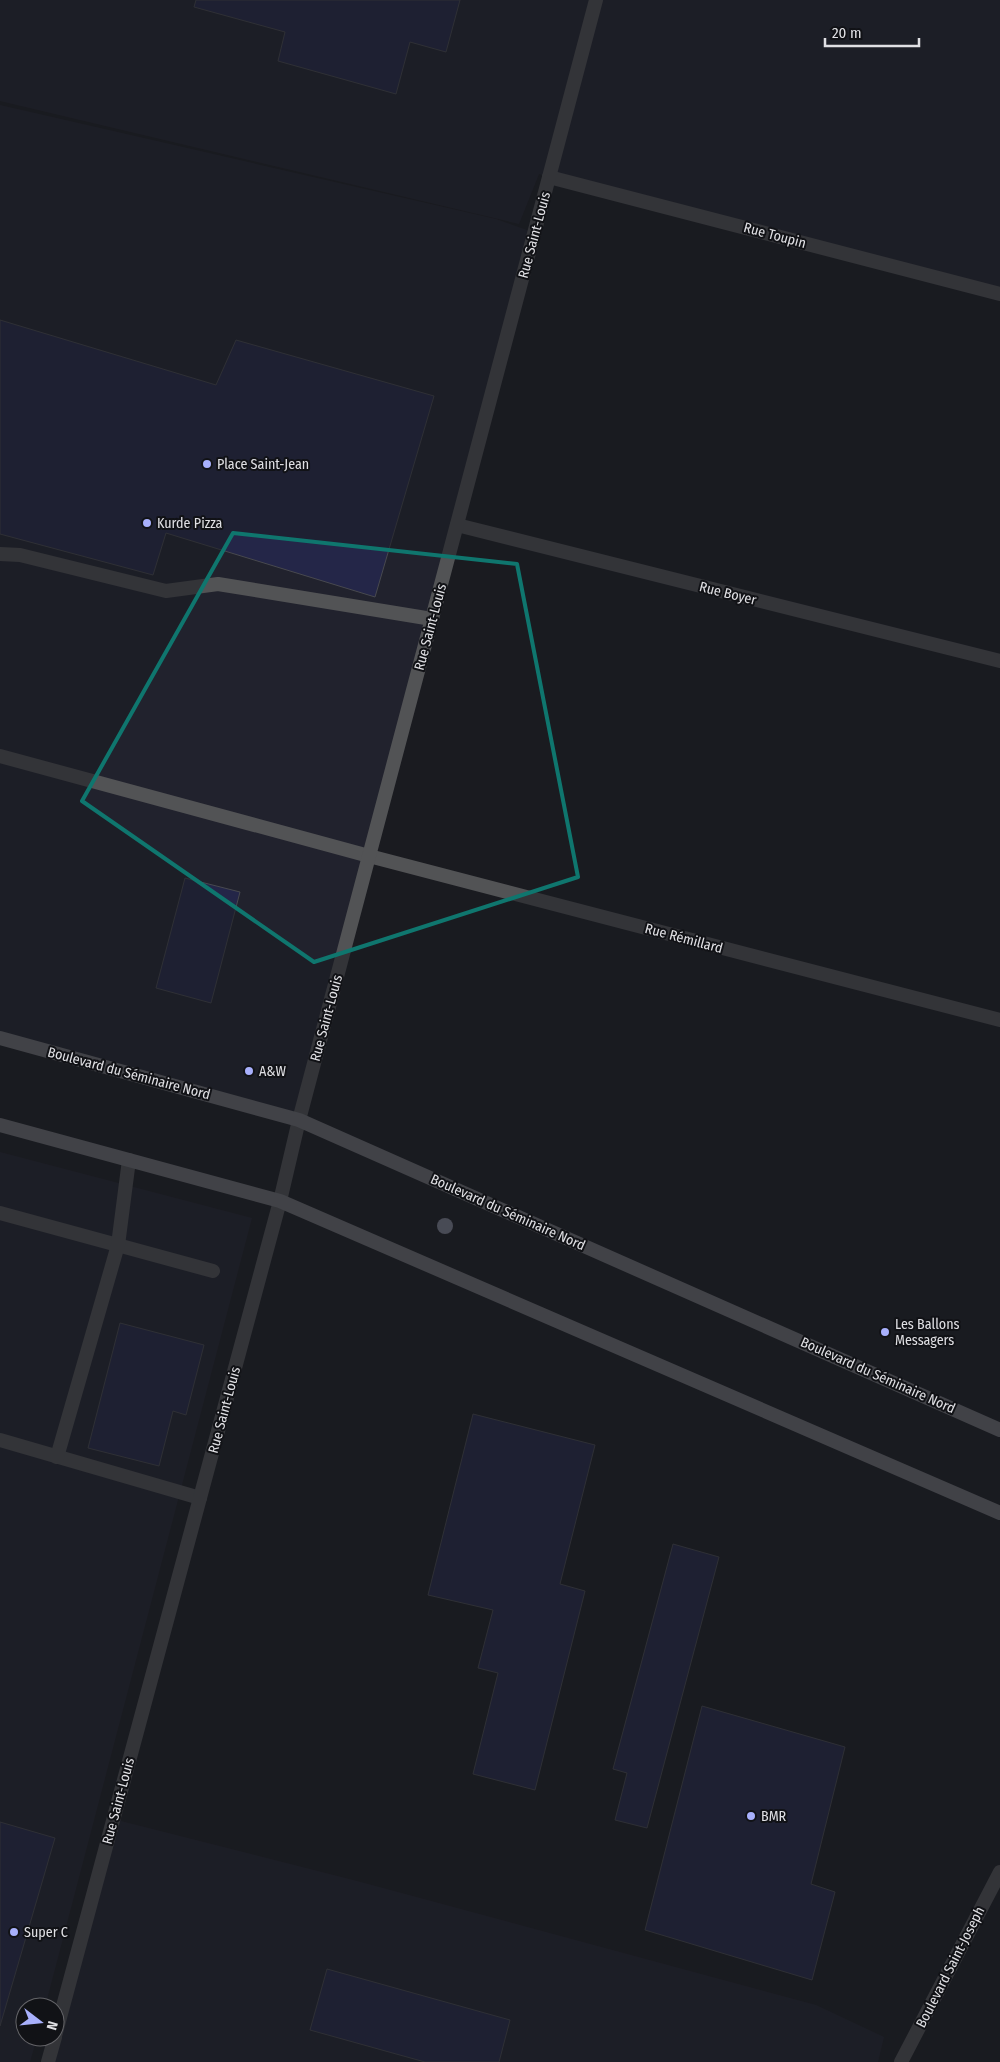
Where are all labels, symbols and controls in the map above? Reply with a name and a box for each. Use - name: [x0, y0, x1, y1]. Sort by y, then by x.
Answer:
- scale bar: [825, 15, 919, 47]
- text: 20 m: [832, 24, 862, 42]
- street label: Rue Saint-Louis: [515, 190, 554, 280]
- street label: Rue Toupin: [742, 219, 808, 252]
- place label: Place Saint-Jean: [217, 456, 309, 473]
- marker: Place Saint-Jean: [201, 458, 213, 470]
- place label: Kurde Pizza: [157, 515, 223, 532]
- marker: Kurde Pizza: [141, 517, 153, 529]
- street label: Rue Boyer: [698, 578, 758, 609]
- street label: Rue Saint-Louis: [411, 582, 450, 672]
- street label: Rue Rémillard: [643, 920, 725, 957]
- street label: Rue Saint-Louis: [307, 973, 346, 1063]
- street label: Boulevard du Séminaire Nord: [46, 1044, 212, 1103]
- place label: A&W: [259, 1063, 286, 1080]
- marker: A&W: [243, 1065, 255, 1077]
- street label: Boulevard du Séminaire Nord: [428, 1171, 588, 1254]
- place label: Les Ballons Messagers: [895, 1316, 960, 1349]
- marker: Les Ballons Messagers: [879, 1326, 891, 1338]
- street label: Boulevard du Séminaire Nord: [798, 1334, 958, 1417]
- street label: Rue Saint-Louis: [205, 1365, 244, 1455]
- street label: Rue Saint-Louis: [99, 1756, 138, 1846]
- place label: BMR: [761, 1808, 787, 1825]
- marker: BMR: [745, 1810, 757, 1822]
- street label: Boulevard Saint-Joseph: [913, 1904, 988, 2031]
- place label: Super C: [24, 1924, 68, 1941]
- marker: Super C: [8, 1926, 20, 1938]
- north arrow: [15, 1997, 65, 2047]
- text: N: [43, 2019, 61, 2032]

